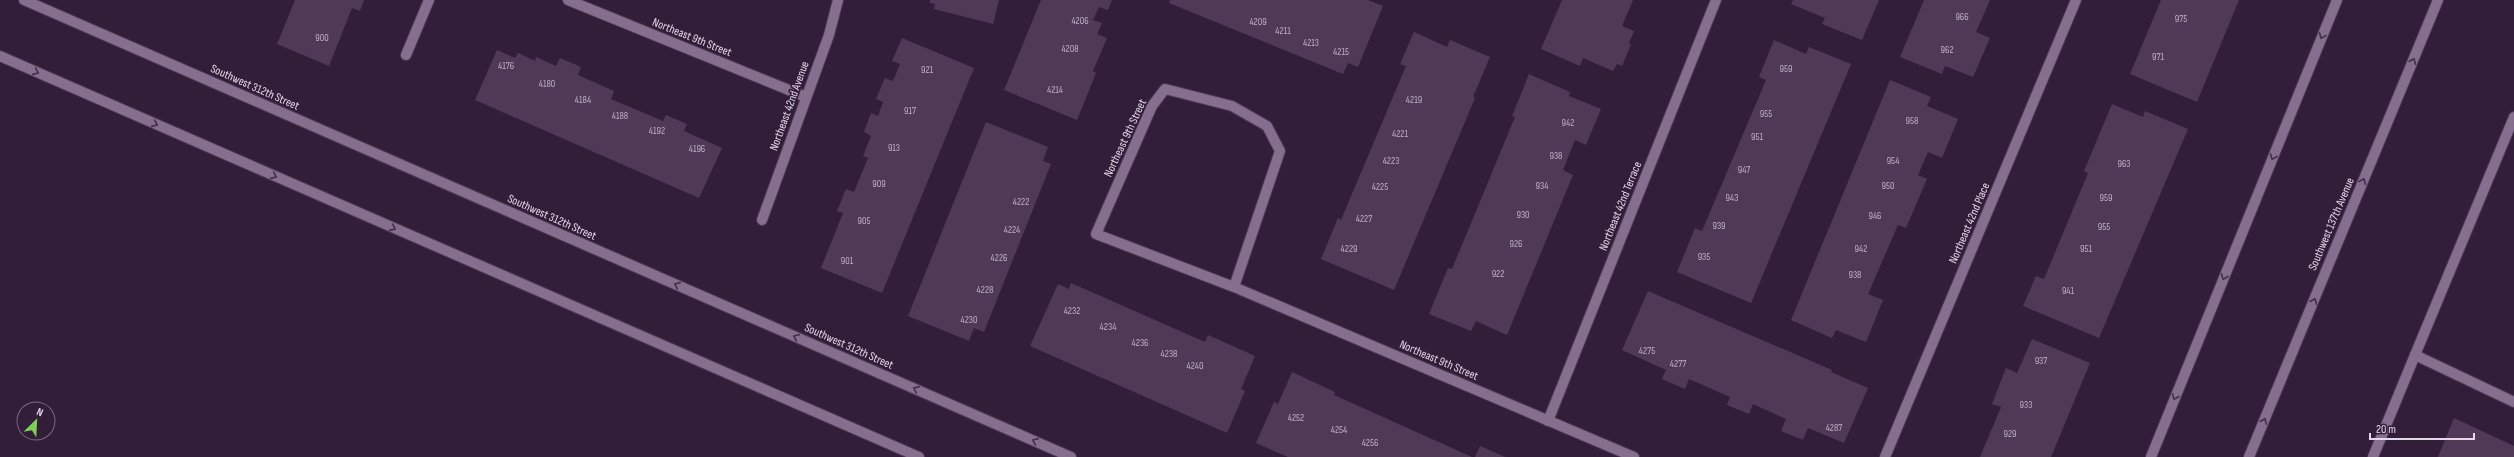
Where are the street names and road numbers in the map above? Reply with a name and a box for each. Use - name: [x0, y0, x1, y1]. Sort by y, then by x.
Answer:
- street label: Northeast 9th Street: [650, 15, 734, 60]
- street label: Northeast 42nd Avenue: [766, 59, 813, 153]
- street label: Southwest 312th Street: [208, 61, 302, 114]
- street label: Northeast 9th Street: [1101, 97, 1150, 180]
- street label: Northeast 42nd Terrace: [1596, 159, 1645, 253]
- street label: Southwest 137th Avenue: [2305, 175, 2358, 273]
- street label: Northeast 42nd Place: [1946, 180, 1993, 266]
- street label: Southwest 312th Street: [505, 191, 599, 244]
- street label: Southwest 312th Street: [802, 320, 896, 373]
- street label: Northeast 9th Street: [1397, 337, 1481, 384]

